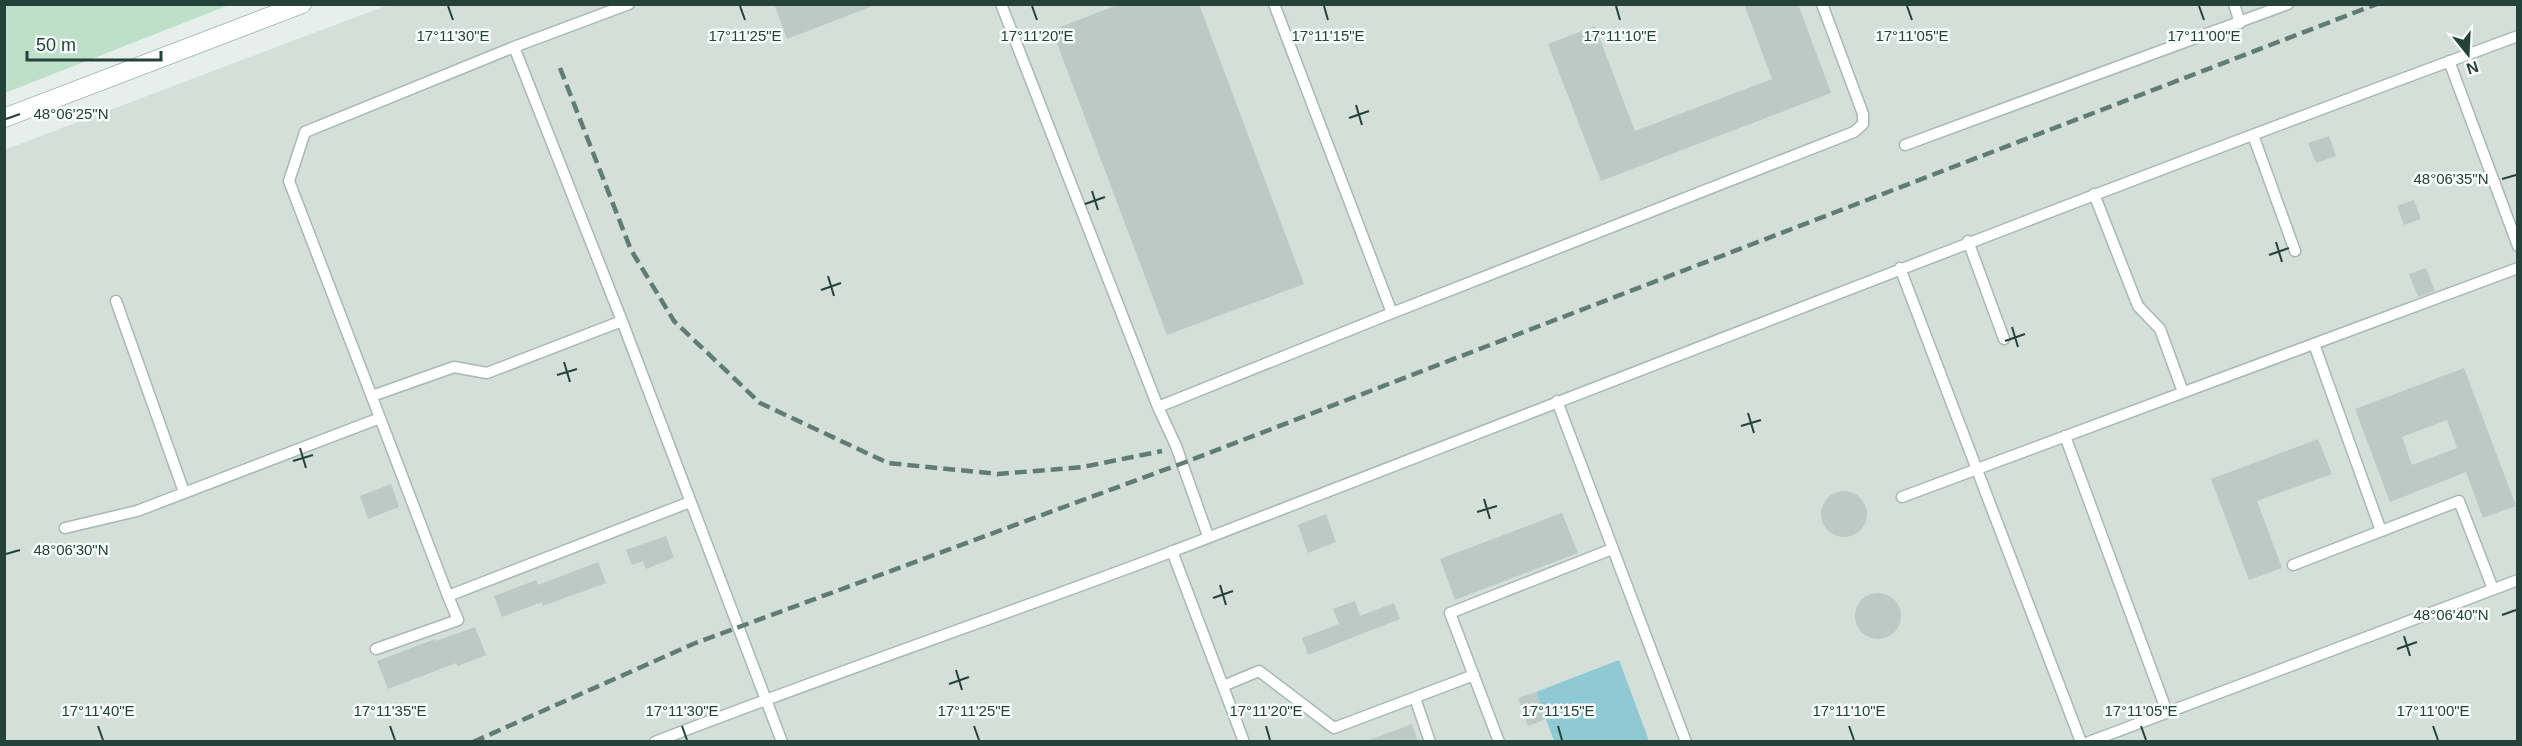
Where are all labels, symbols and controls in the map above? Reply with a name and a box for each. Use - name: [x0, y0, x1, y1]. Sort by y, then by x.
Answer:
- scale bar: [27, 24, 160, 62]
- north arrow: [2438, 24, 2498, 84]
- text: 17°11'30"E: [416, 27, 490, 44]
- text: 17°11'25"E: [708, 27, 782, 44]
- text: 17°11'20"E: [1000, 27, 1074, 44]
- text: 17°11'15"E: [1291, 27, 1365, 44]
- text: 17°11'10"E: [1583, 27, 1657, 44]
- text: 17°11'05"E: [1875, 27, 1949, 44]
- text: 17°11'00"E: [2167, 27, 2241, 44]
- text: 50 m: [36, 35, 76, 55]
- text: N: [2464, 58, 2481, 78]
- text: 48°06'25"N: [33, 105, 109, 122]
- text: 48°06'35"N: [2413, 170, 2489, 187]
- text: 48°06'30"N: [33, 541, 109, 558]
- text: 48°06'40"N: [2413, 606, 2489, 623]
- text: 17°11'40"E: [61, 702, 135, 719]
- text: 17°11'35"E: [353, 702, 427, 719]
- text: 17°11'30"E: [645, 702, 719, 719]
- text: 17°11'25"E: [937, 702, 1011, 719]
- text: 17°11'20"E: [1229, 702, 1303, 719]
- text: 17°11'15"E: [1521, 702, 1595, 719]
- text: 17°11'10"E: [1812, 702, 1886, 719]
- text: 17°11'05"E: [2104, 702, 2178, 719]
- text: 17°11'00"E: [2396, 702, 2470, 719]

